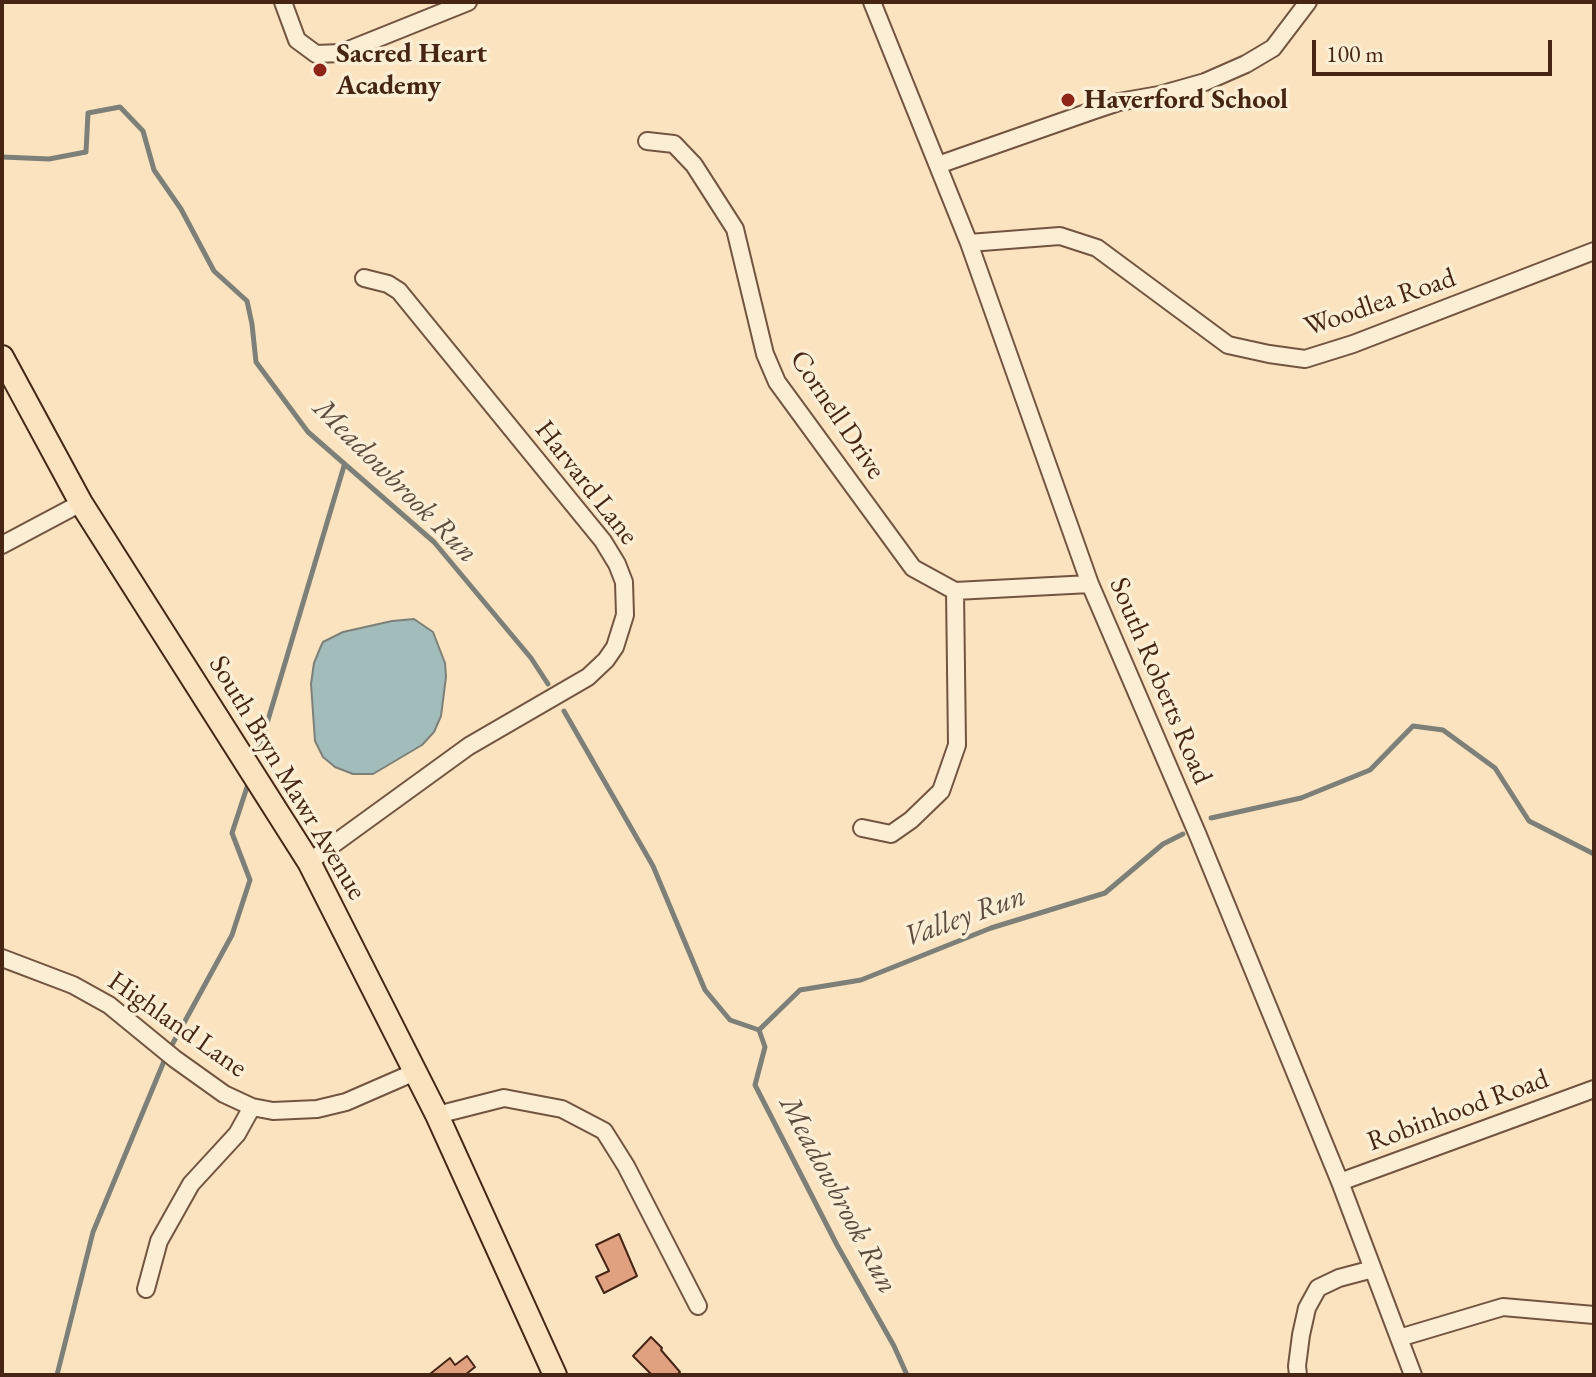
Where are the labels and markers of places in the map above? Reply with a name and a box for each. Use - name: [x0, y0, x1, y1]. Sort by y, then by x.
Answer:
- place label: Sacred Heart Academy: [336, 37, 487, 103]
- marker: Sacred Heart Academy: [311, 61, 329, 79]
- place label: Haverford School: [1084, 83, 1288, 117]
- marker: Haverford School: [1059, 91, 1077, 109]

